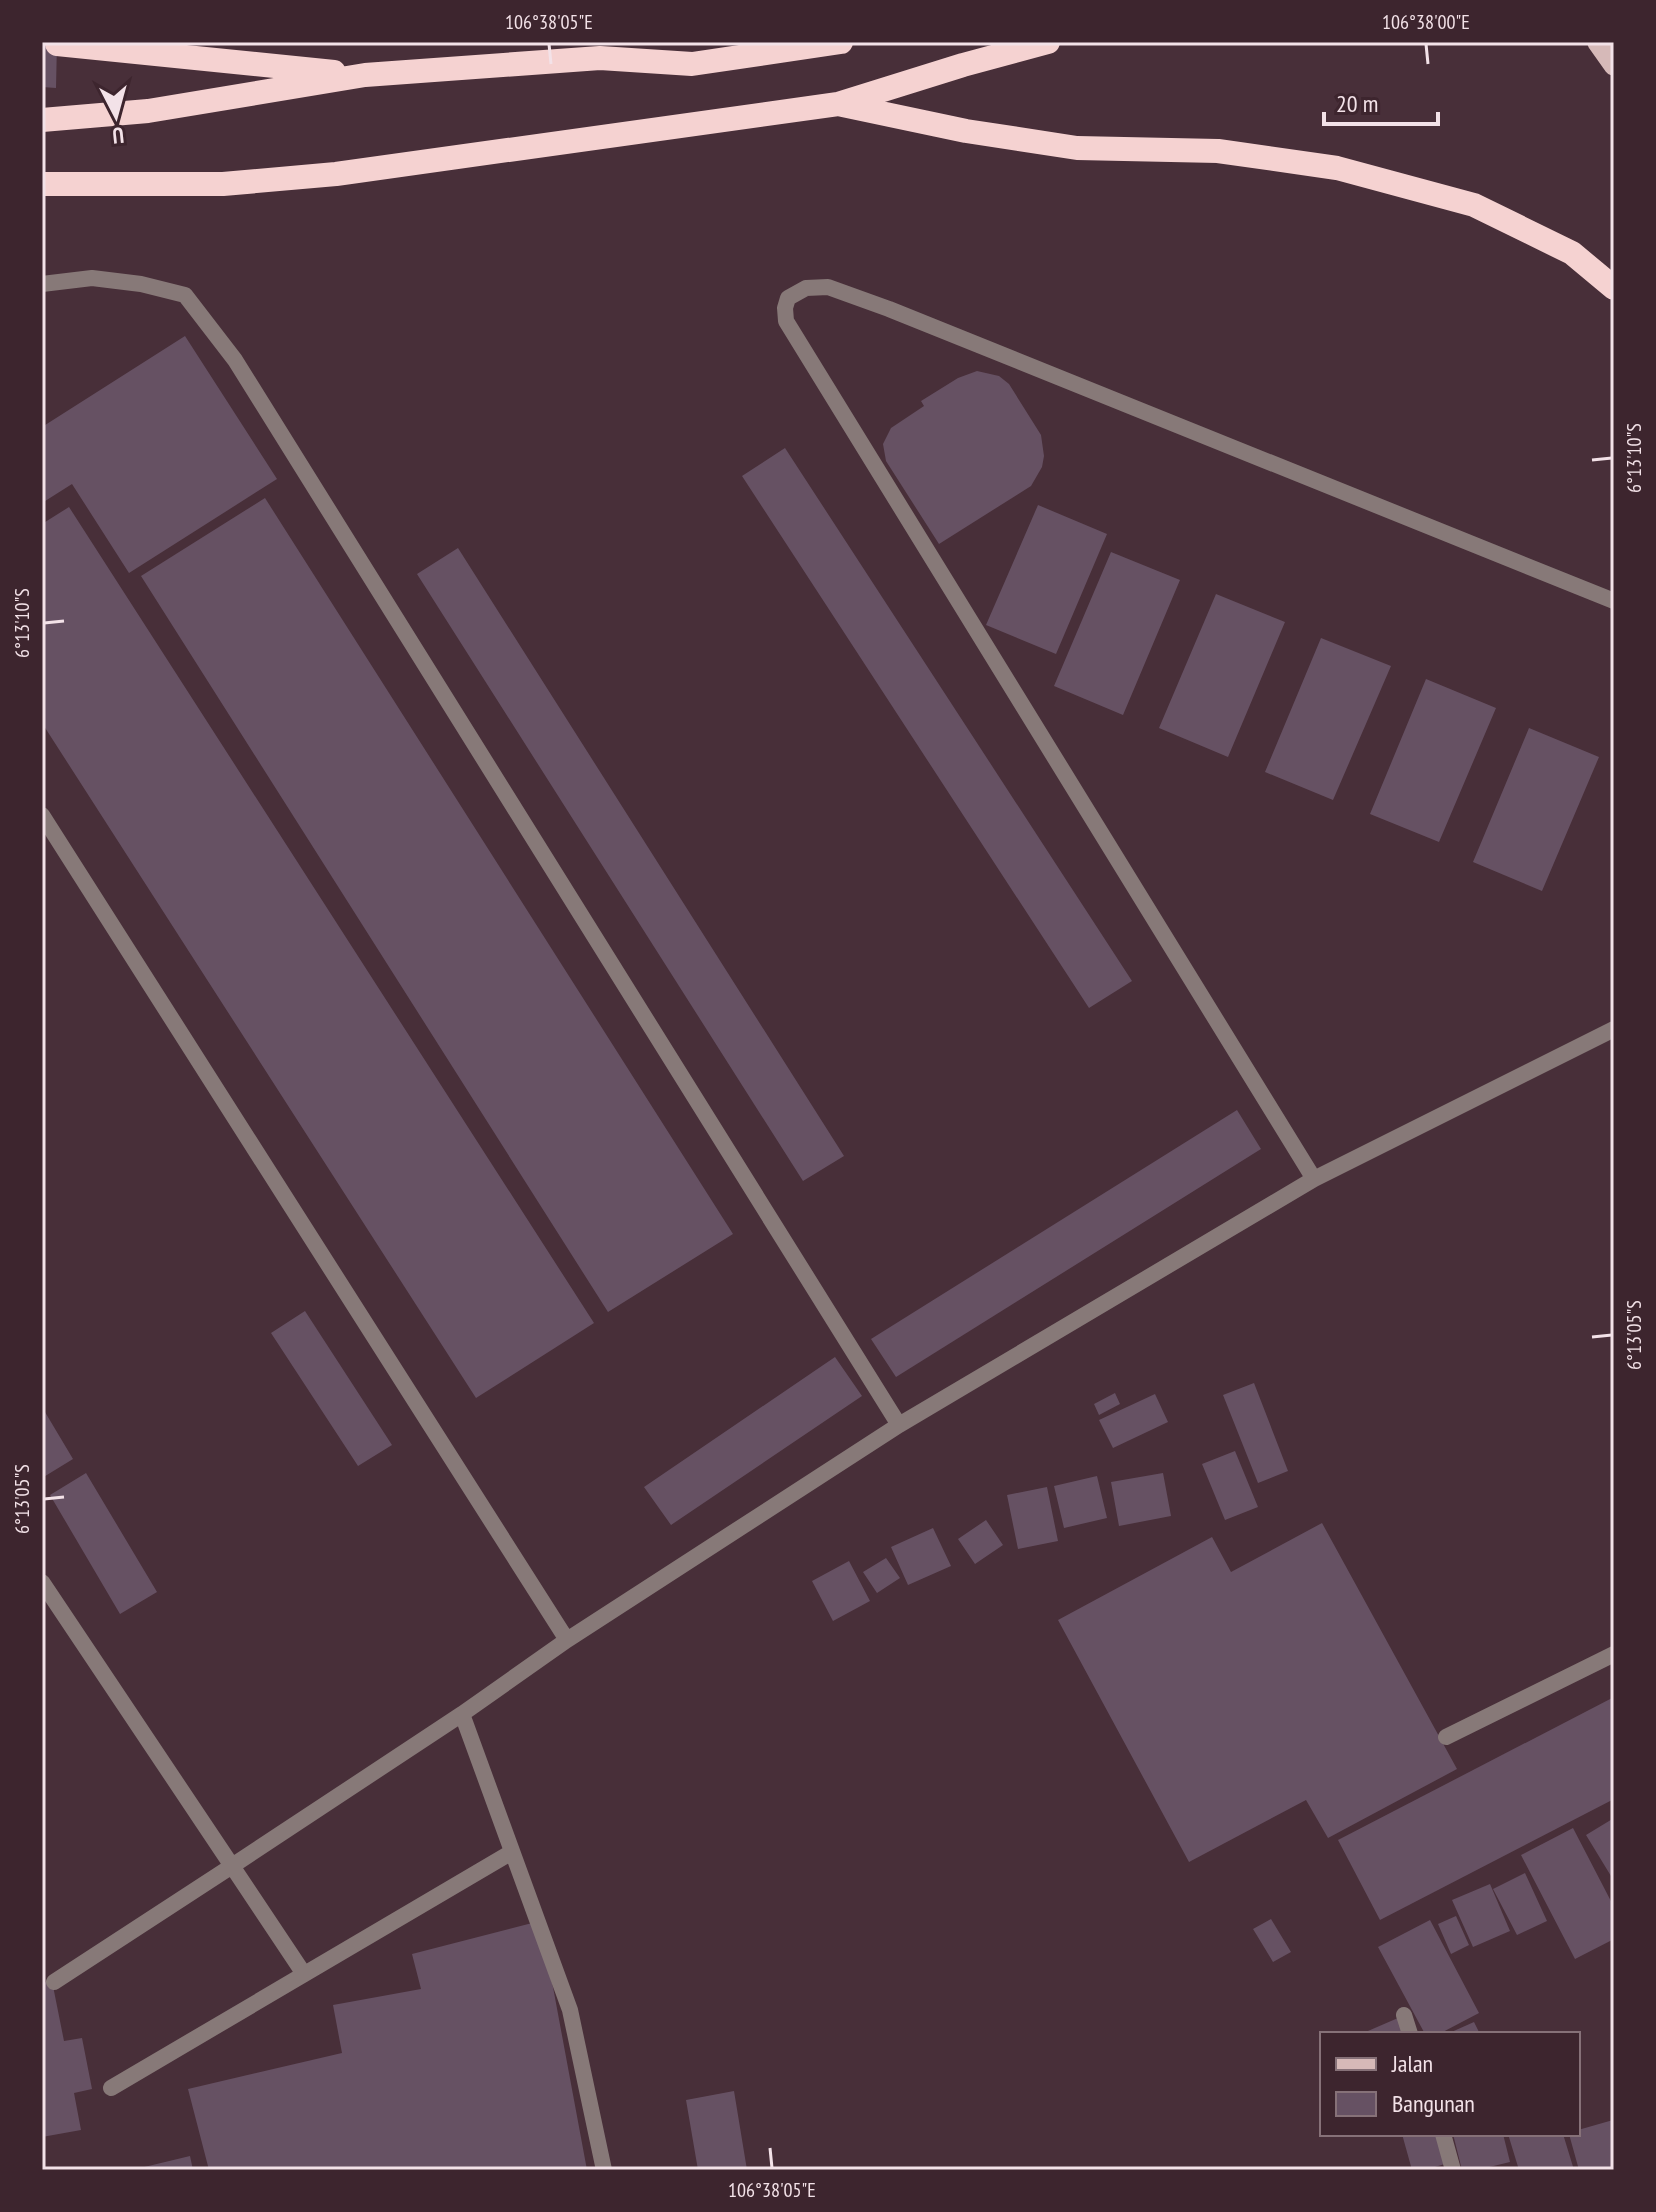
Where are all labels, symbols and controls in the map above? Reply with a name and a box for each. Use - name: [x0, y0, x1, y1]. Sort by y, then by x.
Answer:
- text: 106°38'05"E: [505, 9, 593, 35]
- text: 106°38'00"E: [1382, 9, 1470, 35]
- north arrow: [76, 76, 156, 156]
- scale bar: [1324, 76, 1438, 126]
- text: 20 m: [1336, 88, 1378, 119]
- text: U: [111, 121, 125, 150]
- text: 6°13'10"S: [1621, 423, 1647, 493]
- text: 6°13'10"S: [9, 588, 35, 658]
- text: 6°13'05"S: [1621, 1300, 1647, 1370]
- text: 6°13'05"S: [9, 1464, 35, 1534]
- legend: [1320, 2032, 1580, 2136]
- text: Jalan: [1391, 2048, 1433, 2079]
- text: Bangunan: [1392, 2088, 1475, 2119]
- text: 106°38'05"E: [728, 2177, 816, 2203]

